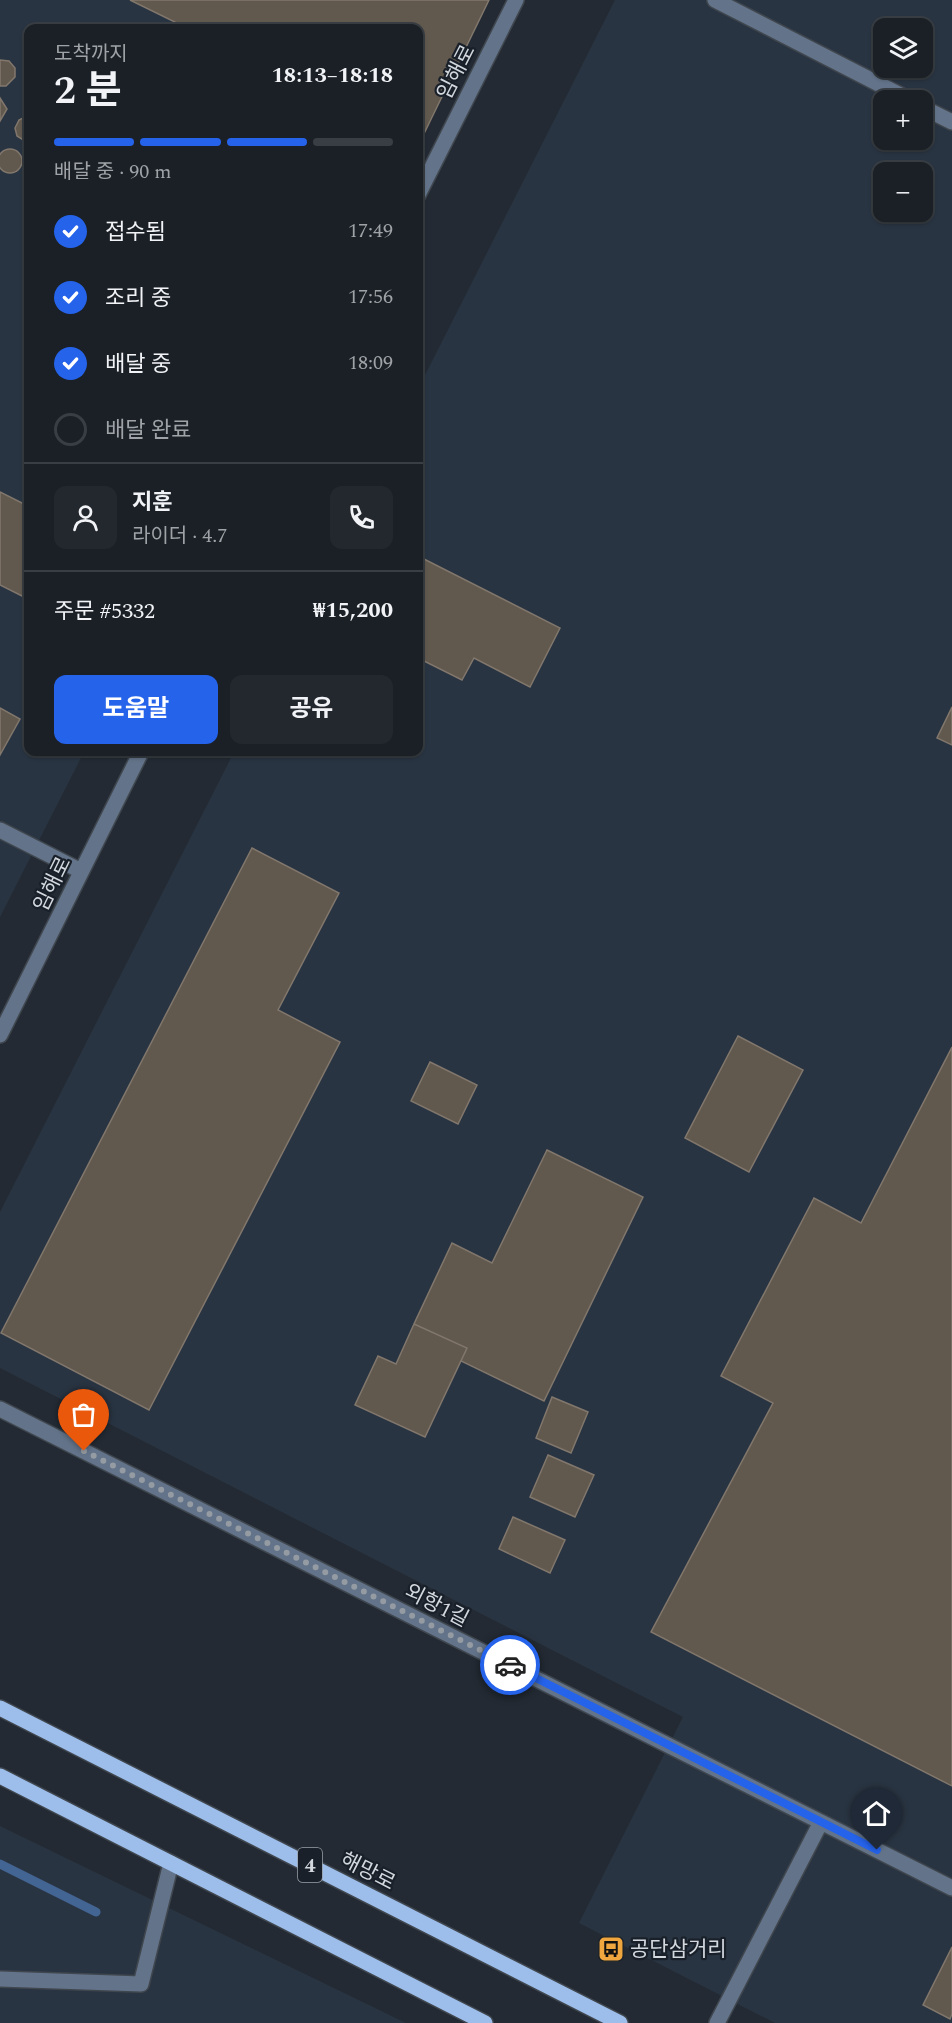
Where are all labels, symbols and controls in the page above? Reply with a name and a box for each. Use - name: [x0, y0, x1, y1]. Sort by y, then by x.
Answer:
- map controls: [873, 18, 933, 222]
- button: layers: [873, 18, 933, 78]
- text: 도착까지: [54, 39, 128, 69]
- street label: 임해로: [429, 39, 484, 106]
- text: 18:13–18:18: [271, 59, 393, 92]
- text: 2 분: [54, 62, 122, 121]
- button: +: [873, 90, 933, 150]
- text: 배달 중 · 90 m: [54, 157, 171, 187]
- button: −: [873, 162, 933, 222]
- icon: check: [54, 215, 87, 248]
- text: 접수됨: [105, 216, 166, 249]
- text: 17:49: [348, 216, 393, 246]
- icon: check: [54, 281, 87, 314]
- text: 조리 중: [105, 282, 171, 315]
- text: 17:56: [348, 282, 393, 312]
- icon: check: [54, 347, 87, 380]
- text: 배달 중: [105, 348, 171, 381]
- text: 18:09: [348, 348, 393, 378]
- text: 배달 완료: [105, 414, 191, 447]
- button: person: [54, 486, 117, 549]
- text: 지훈: [132, 486, 172, 519]
- button: phone: [330, 486, 393, 549]
- text: 라이더 · 4.7: [132, 521, 227, 551]
- text: ₩15,200: [313, 594, 393, 627]
- text: 주문 #5332: [54, 595, 155, 628]
- button: 도움말: [54, 675, 218, 744]
- button: 공유: [230, 675, 393, 744]
- street label: 임해로: [26, 851, 80, 918]
- pin: [58, 1389, 109, 1451]
- icon: bag: [67, 1398, 100, 1431]
- street label: 외항1길: [399, 1576, 474, 1636]
- courier: [480, 1635, 540, 1695]
- icon: car: [494, 1649, 527, 1682]
- pin: [851, 1788, 902, 1850]
- icon: home: [860, 1797, 893, 1830]
- street label: 해망로: [334, 1844, 401, 1899]
- road number: 4: [298, 1848, 322, 1882]
- bus stop icon: 공단삼거리: [596, 1934, 626, 1964]
- place label: 공단삼거리: [630, 1934, 727, 1966]

